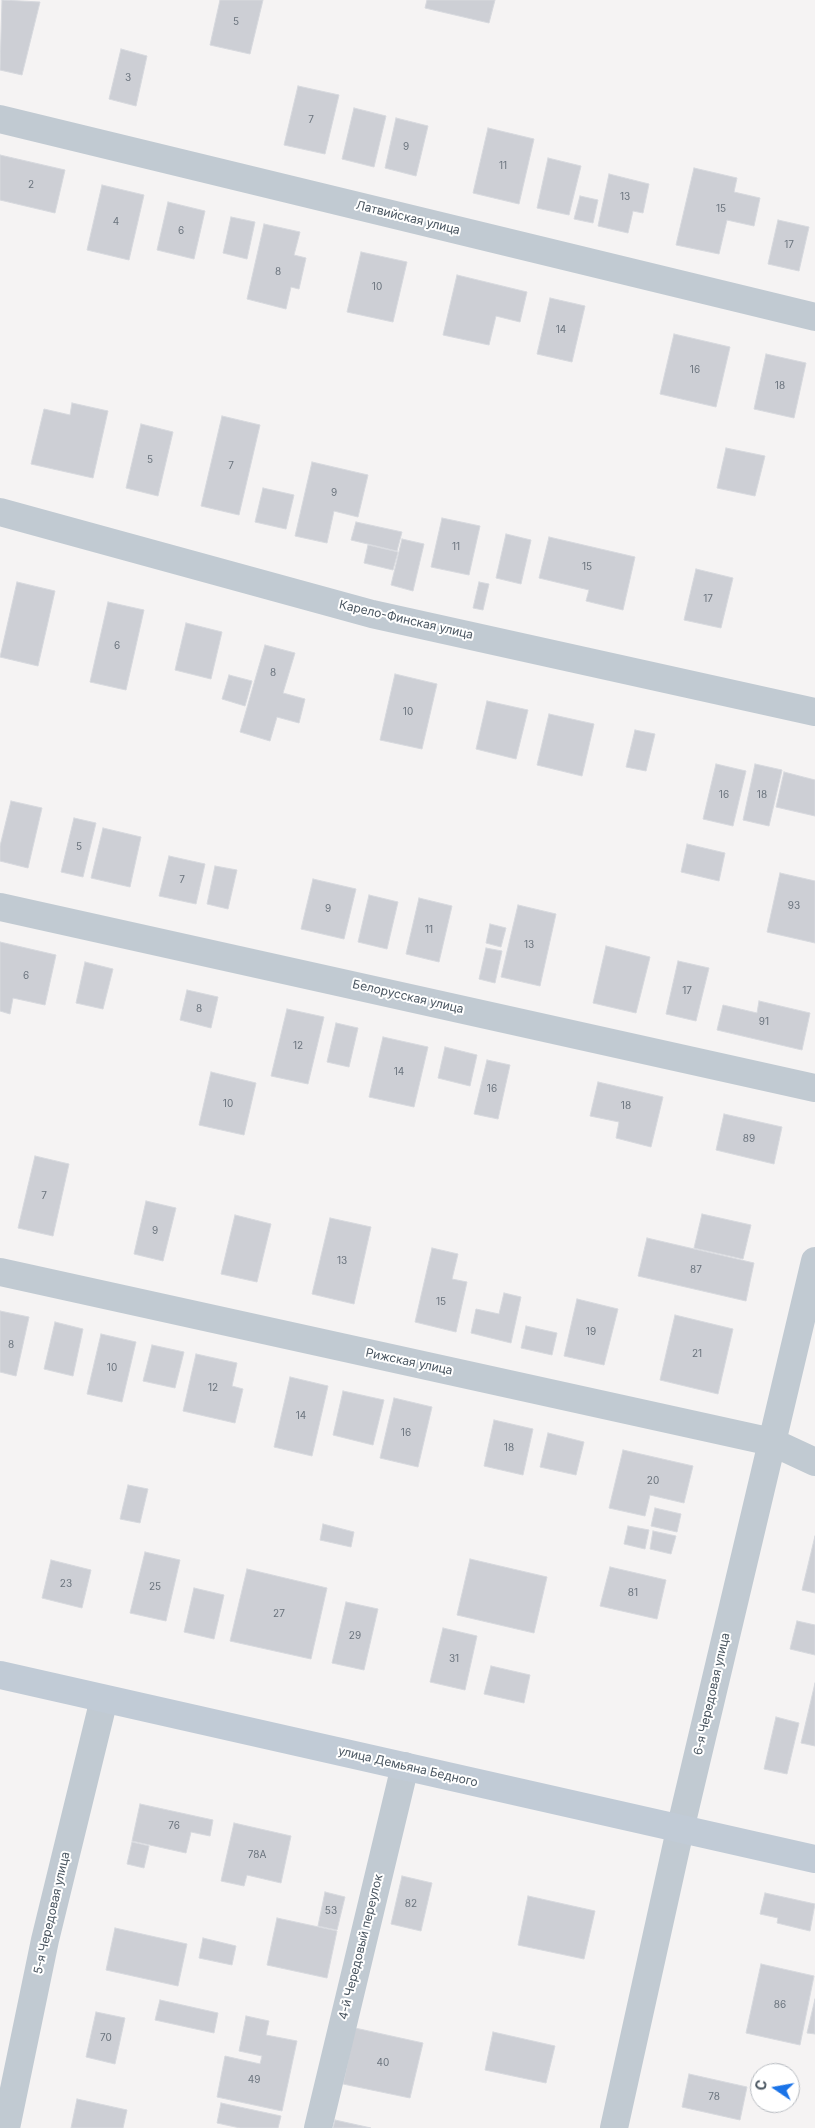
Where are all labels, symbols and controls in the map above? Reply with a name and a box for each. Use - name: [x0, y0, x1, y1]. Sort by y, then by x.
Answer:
- house number: 5: [233, 16, 239, 28]
- house number: 3: [125, 72, 131, 84]
- house number: 7: [308, 114, 314, 126]
- house number: 9: [403, 141, 409, 153]
- house number: 11: [499, 160, 507, 172]
- house number: 2: [28, 179, 34, 191]
- house number: 13: [620, 191, 630, 203]
- street label: Латвийская улица: [354, 198, 462, 238]
- house number: 15: [716, 203, 726, 215]
- house number: 4: [113, 216, 119, 228]
- house number: 6: [178, 225, 184, 237]
- house number: 17: [784, 239, 794, 251]
- house number: 8: [275, 266, 281, 278]
- house number: 10: [372, 281, 382, 293]
- house number: 14: [556, 324, 566, 336]
- house number: 16: [690, 364, 700, 376]
- house number: 18: [775, 380, 785, 392]
- house number: 5: [147, 454, 153, 466]
- house number: 7: [228, 460, 234, 472]
- house number: 9: [331, 487, 337, 499]
- house number: 11: [452, 541, 460, 553]
- house number: 15: [582, 561, 592, 573]
- house number: 17: [703, 593, 713, 605]
- street label: Карело-Финская улица: [338, 598, 474, 642]
- house number: 6: [114, 640, 120, 652]
- house number: 8: [270, 667, 276, 679]
- house number: 10: [403, 706, 413, 718]
- house number: 16: [719, 789, 729, 801]
- house number: 18: [757, 789, 767, 801]
- house number: 5: [76, 841, 82, 853]
- house number: 7: [179, 874, 185, 886]
- house number: 93: [788, 900, 800, 912]
- house number: 9: [325, 903, 331, 915]
- house number: 11: [425, 924, 433, 936]
- house number: 13: [524, 939, 534, 951]
- house number: 6: [23, 970, 29, 982]
- street label: Белорусская улица: [351, 977, 465, 1017]
- house number: 17: [682, 985, 692, 997]
- house number: 8: [196, 1003, 202, 1015]
- house number: 91: [759, 1016, 769, 1028]
- house number: 12: [293, 1040, 303, 1052]
- house number: 14: [394, 1066, 404, 1078]
- house number: 16: [487, 1083, 497, 1095]
- house number: 10: [223, 1098, 233, 1110]
- house number: 18: [621, 1100, 631, 1112]
- house number: 89: [743, 1133, 755, 1145]
- house number: 7: [41, 1190, 47, 1202]
- house number: 9: [152, 1225, 158, 1237]
- house number: 13: [337, 1255, 347, 1267]
- house number: 87: [690, 1264, 702, 1276]
- house number: 15: [436, 1296, 446, 1308]
- house number: 19: [586, 1326, 596, 1338]
- house number: 8: [8, 1339, 14, 1351]
- street label: Рижская улица: [364, 1346, 454, 1378]
- house number: 21: [692, 1348, 702, 1360]
- house number: 10: [107, 1362, 117, 1374]
- house number: 12: [208, 1382, 218, 1394]
- house number: 14: [296, 1410, 306, 1422]
- house number: 16: [401, 1427, 411, 1439]
- house number: 18: [504, 1442, 514, 1454]
- house number: 20: [647, 1475, 659, 1487]
- house number: 23: [60, 1578, 72, 1590]
- house number: 25: [149, 1581, 161, 1593]
- house number: 81: [628, 1587, 638, 1599]
- house number: 27: [273, 1608, 285, 1620]
- house number: 29: [349, 1630, 361, 1642]
- street label: 6-я Чередовая улица: [691, 1631, 733, 1757]
- house number: 31: [449, 1653, 459, 1665]
- street label: улица Демьяна Бедного: [337, 1744, 479, 1790]
- house number: 76: [168, 1820, 180, 1832]
- house number: 78А: [248, 1849, 266, 1861]
- street label: 5-я Чередовая улица: [31, 1851, 73, 1975]
- street label: 4-й Чередовый переулок: [336, 1873, 386, 2021]
- house number: 82: [405, 1898, 417, 1910]
- house number: 53: [325, 1905, 337, 1917]
- house number: 86: [774, 1999, 786, 2011]
- house number: 70: [100, 2032, 112, 2044]
- house number: 40: [377, 2057, 389, 2069]
- north arrow: [750, 2063, 800, 2113]
- house number: 49: [248, 2074, 260, 2086]
- text: С: [751, 2078, 770, 2092]
- house number: 78: [708, 2091, 720, 2103]

